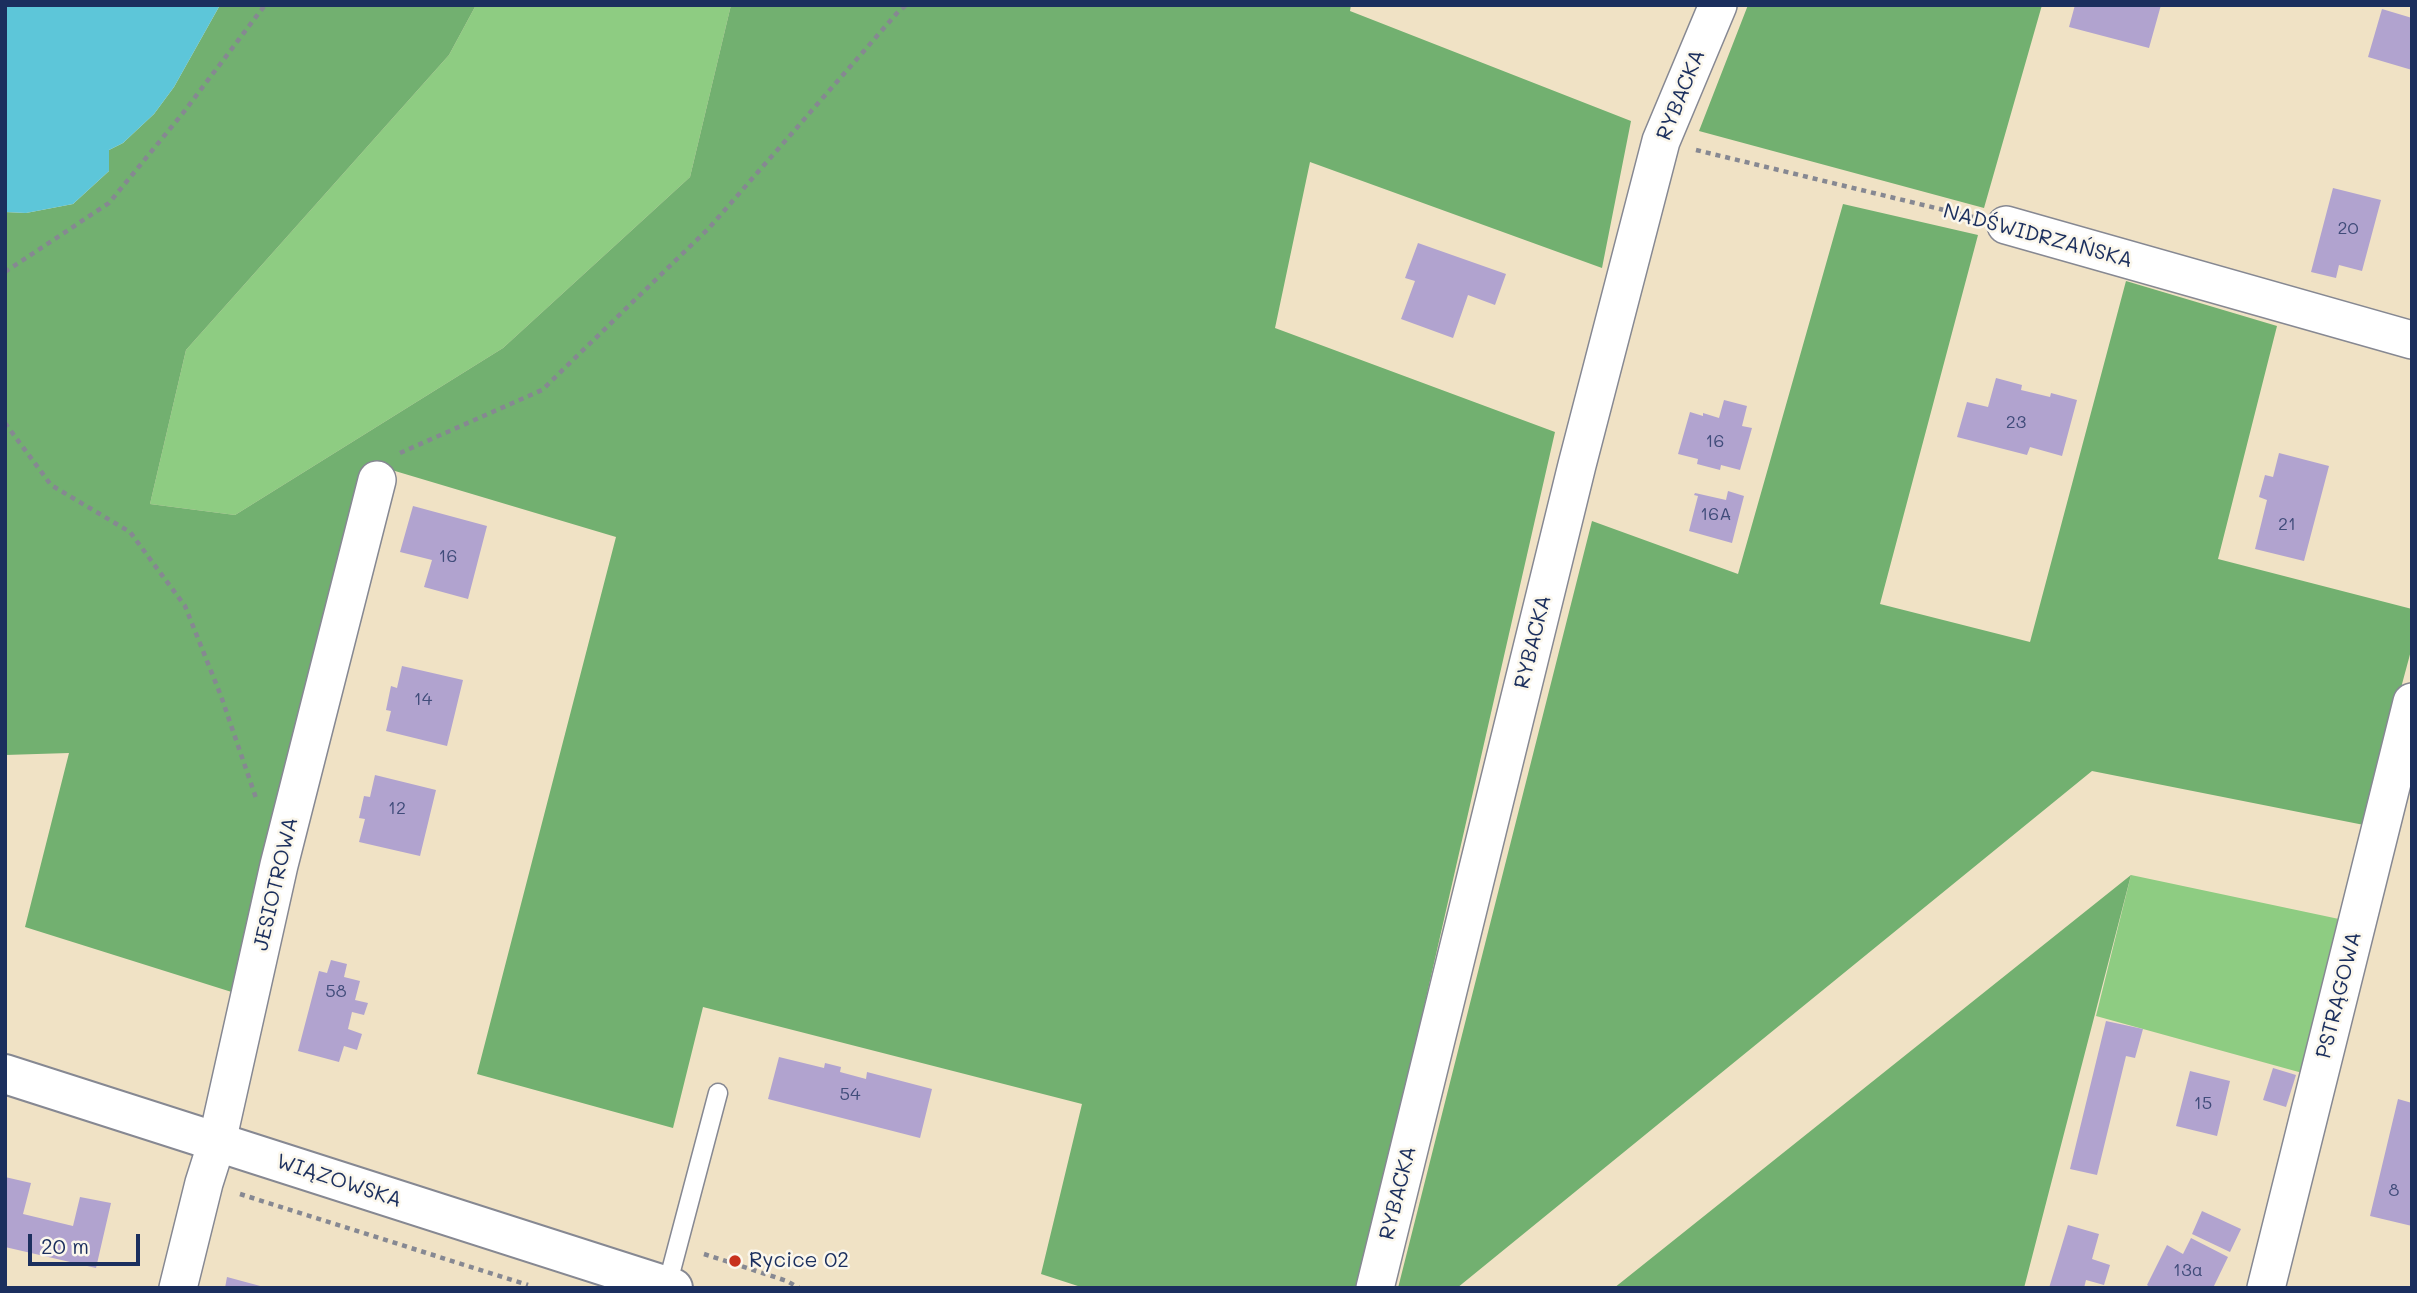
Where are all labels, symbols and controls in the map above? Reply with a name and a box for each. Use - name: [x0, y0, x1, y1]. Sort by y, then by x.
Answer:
- street label: RYBACKA: [1651, 46, 1711, 144]
- street label: NADŚWIDRZAŃSKA: [1941, 199, 2135, 273]
- house number: 20: [2337, 217, 2359, 239]
- house number: 23: [2006, 411, 2026, 433]
- house number: 16: [1706, 430, 1724, 452]
- house number: 16A: [1700, 503, 1732, 525]
- house number: 21: [2278, 513, 2296, 535]
- house number: 16: [439, 545, 457, 567]
- street label: RYBACKA: [1509, 592, 1557, 692]
- house number: 14: [414, 688, 432, 710]
- house number: 12: [388, 797, 406, 819]
- street label: JESIOTROWA: [248, 815, 304, 953]
- street label: PSTRĄGOWA: [2311, 929, 2367, 1061]
- house number: 58: [325, 980, 347, 1002]
- house number: 54: [839, 1083, 861, 1105]
- house number: 15: [2194, 1092, 2212, 1114]
- street label: RYBACKA: [1374, 1143, 1422, 1243]
- street label: WIĄZOWSKA: [273, 1149, 405, 1213]
- house number: 8: [2389, 1179, 2399, 1201]
- scale bar: [32, 1220, 144, 1264]
- text: 20 m: [41, 1232, 89, 1259]
- place label: Rycice 02: [749, 1248, 849, 1274]
- marker: Rycice 02: [727, 1253, 743, 1269]
- house number: 13a: [2173, 1259, 2203, 1281]

